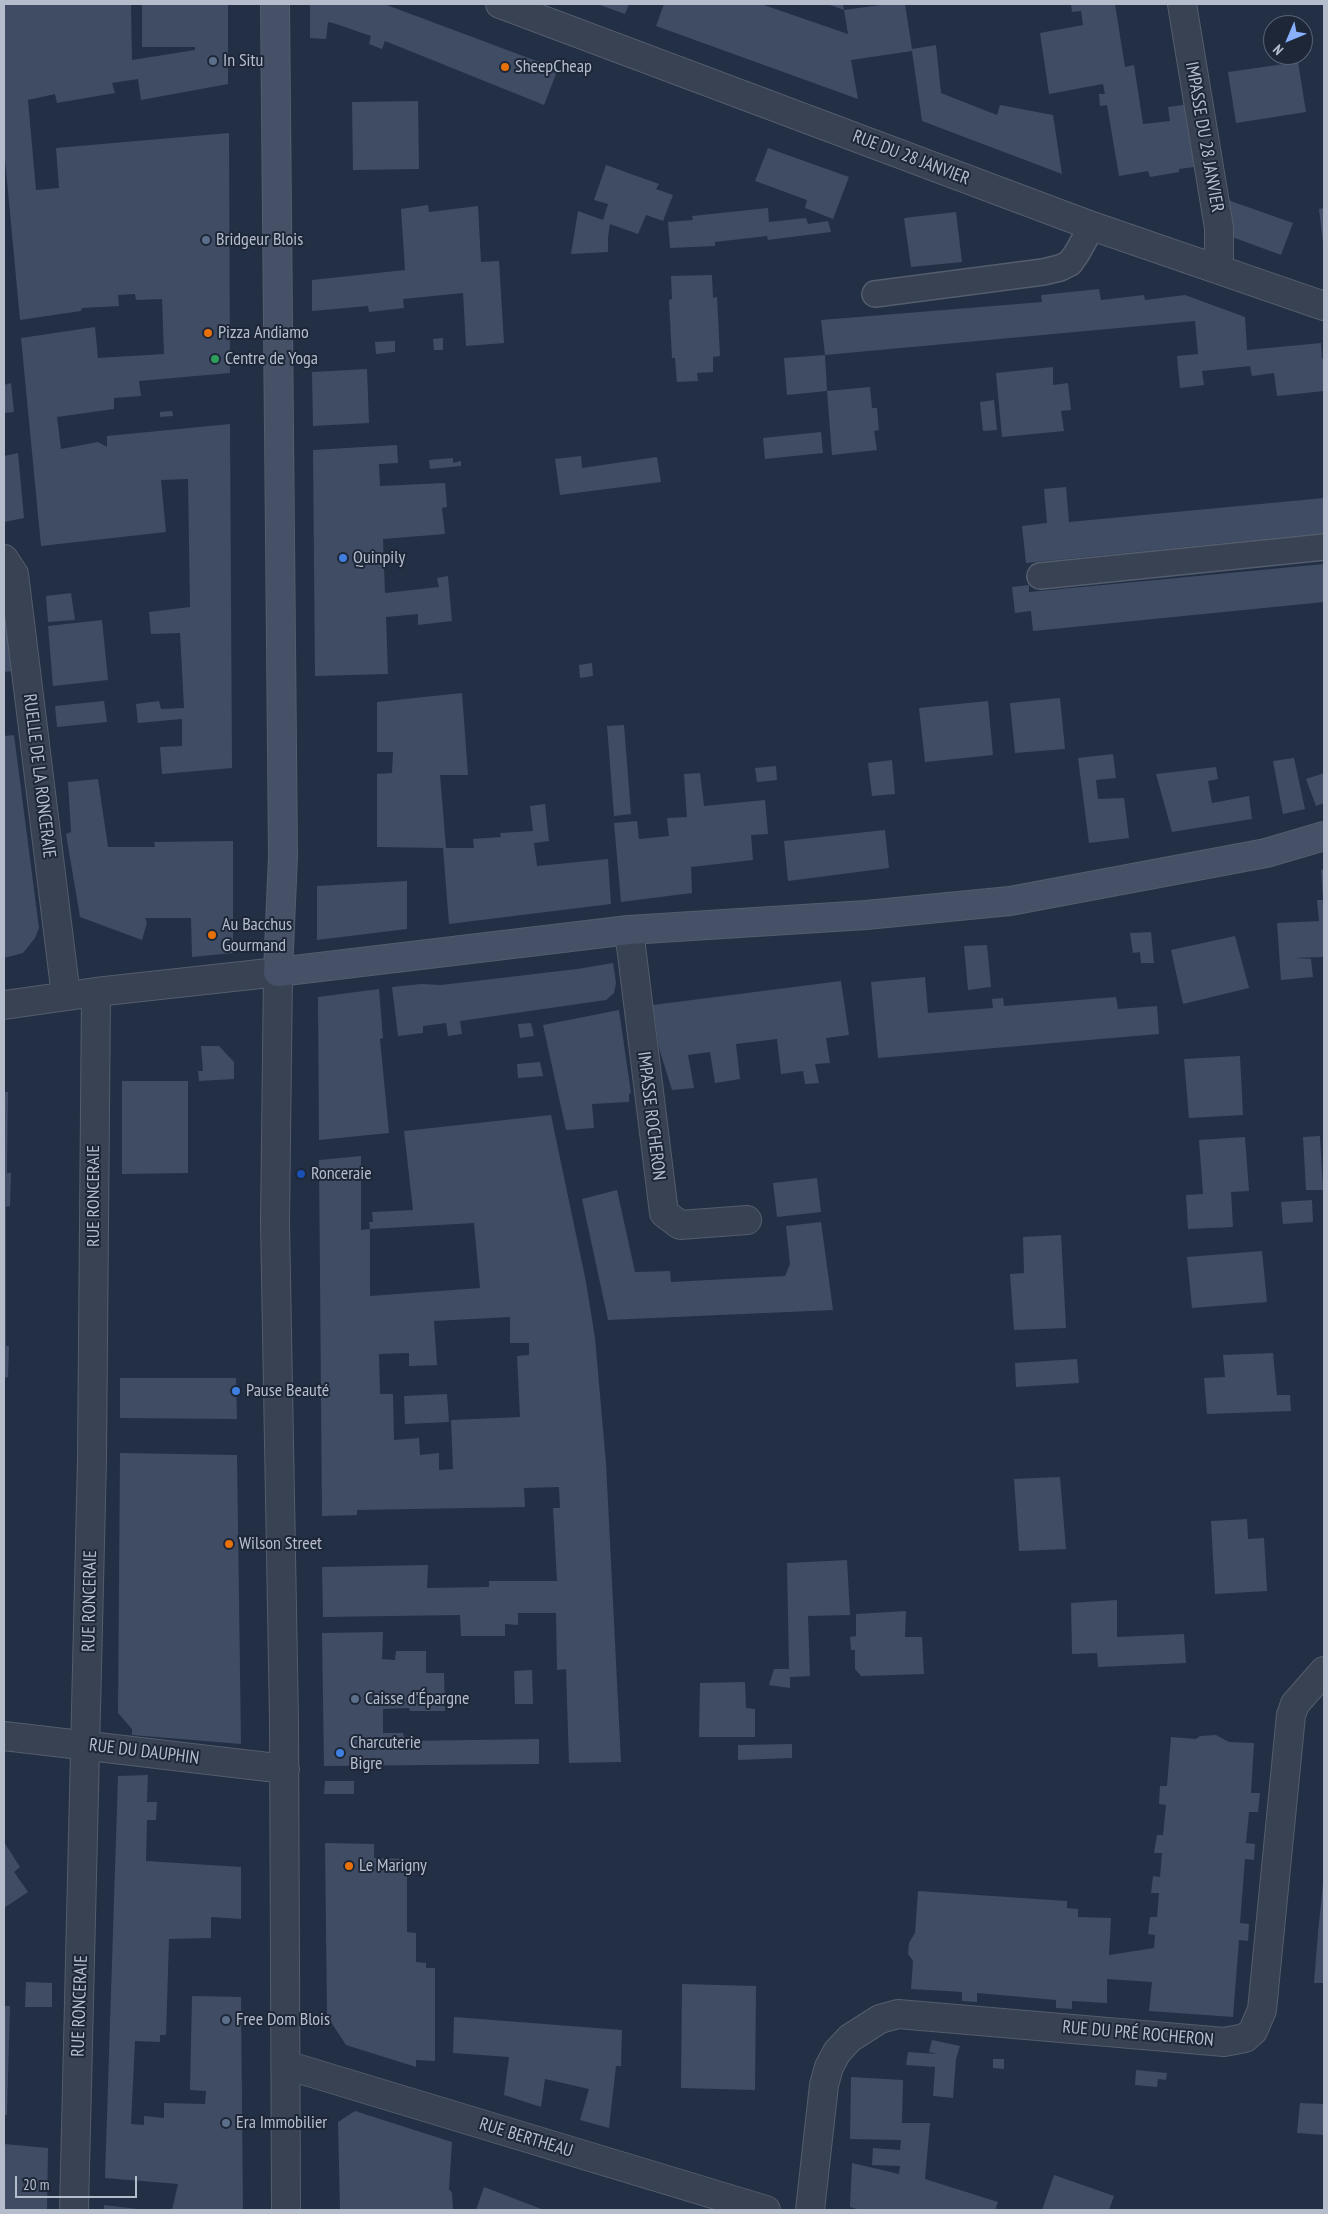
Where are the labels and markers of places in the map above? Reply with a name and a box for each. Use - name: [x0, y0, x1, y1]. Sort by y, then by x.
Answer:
- place label: In Situ: [223, 50, 263, 72]
- marker: In Situ: [207, 55, 219, 67]
- place label: SheepCheap: [515, 56, 592, 78]
- marker: SheepCheap: [499, 61, 511, 73]
- place label: Bridgeur Blois: [216, 229, 303, 251]
- marker: Bridgeur Blois: [200, 234, 212, 246]
- place label: Pizza Andiamo: [218, 322, 309, 344]
- marker: Pizza Andiamo: [202, 327, 214, 339]
- place label: Centre de Yoga: [225, 348, 318, 370]
- marker: Centre de Yoga: [209, 353, 221, 365]
- place label: Quinpily: [353, 547, 405, 569]
- marker: Quinpily: [337, 552, 349, 564]
- place label: Au Bacchus Gourmand: [222, 914, 292, 956]
- marker: Au Bacchus Gourmand: [206, 929, 218, 941]
- place label: Ronceraie: [311, 1163, 372, 1185]
- marker: Ronceraie: [295, 1168, 307, 1180]
- place label: Pause Beauté: [246, 1380, 329, 1402]
- marker: Pause Beauté: [230, 1385, 242, 1397]
- place label: Wilson Street: [239, 1533, 322, 1555]
- marker: Wilson Street: [223, 1538, 235, 1550]
- place label: Caisse d'Épargne: [365, 1688, 469, 1710]
- marker: Caisse d'Épargne: [349, 1693, 361, 1705]
- place label: Charcuterie Bigre: [350, 1732, 421, 1775]
- marker: Charcuterie Bigre: [334, 1747, 346, 1759]
- place label: Le Marigny: [359, 1855, 427, 1877]
- marker: Le Marigny: [343, 1860, 355, 1872]
- place label: Free Dom Blois: [236, 2009, 330, 2031]
- marker: Free Dom Blois: [220, 2014, 232, 2026]
- place label: Era Immobilier: [236, 2112, 327, 2134]
- marker: Era Immobilier: [220, 2117, 232, 2129]

